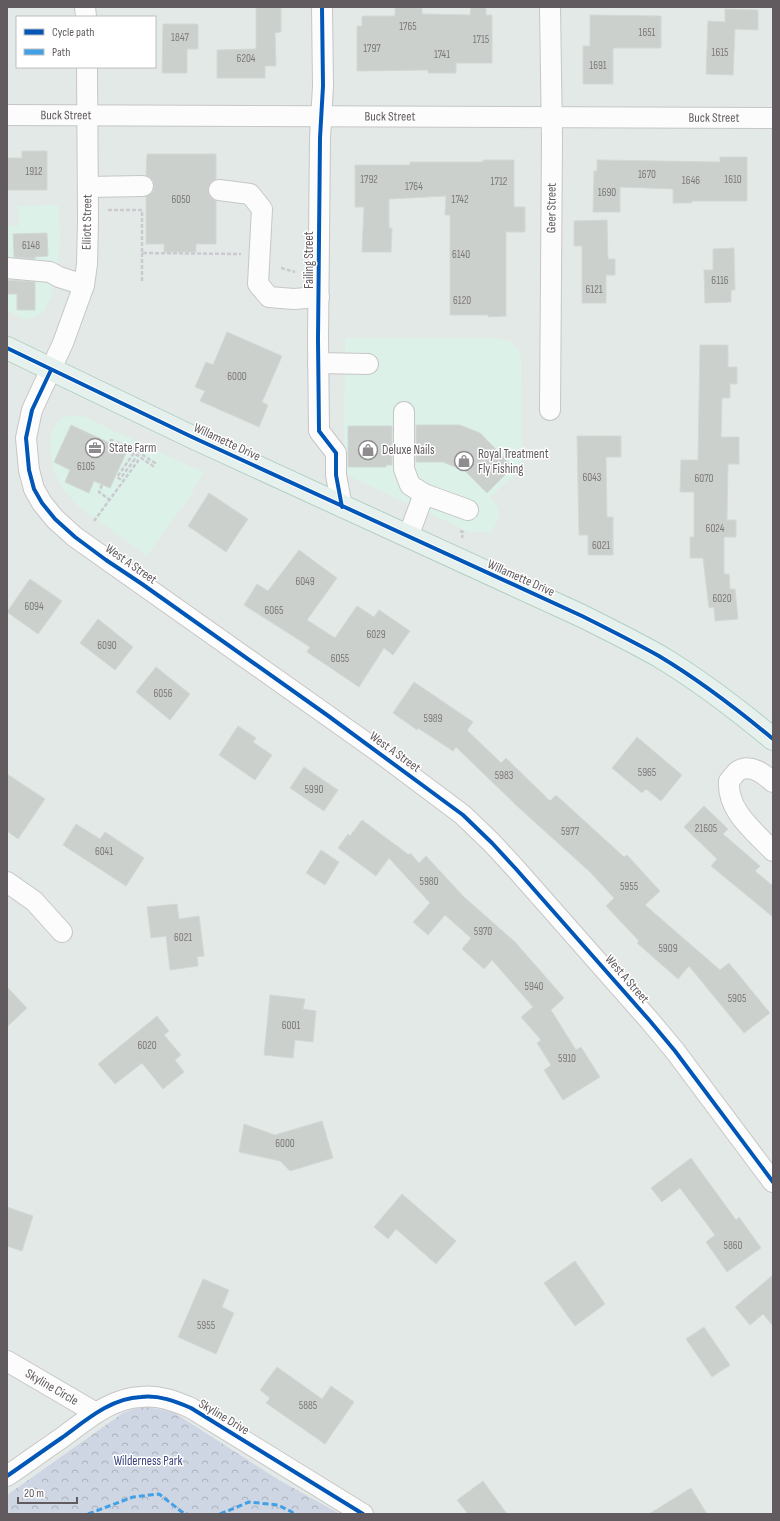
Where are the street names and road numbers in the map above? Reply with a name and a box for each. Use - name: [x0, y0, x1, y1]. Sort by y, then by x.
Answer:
- street label: Buck Street: [40, 107, 92, 123]
- street label: Buck Street: [364, 108, 416, 125]
- street label: Buck Street: [688, 110, 740, 126]
- street label: Geer Street: [543, 183, 560, 233]
- street label: Elliott Street: [79, 194, 95, 250]
- street label: Failing Street: [301, 231, 317, 289]
- street label: Willamette Drive: [191, 420, 263, 464]
- street label: West A Street: [102, 540, 160, 588]
- street label: Willamette Drive: [485, 556, 557, 600]
- street label: West A Street: [366, 728, 424, 776]
- street label: West A Street: [602, 951, 652, 1007]
- street label: Skyline Circle: [23, 1366, 81, 1409]
- street label: Skyline Drive: [196, 1396, 252, 1438]

